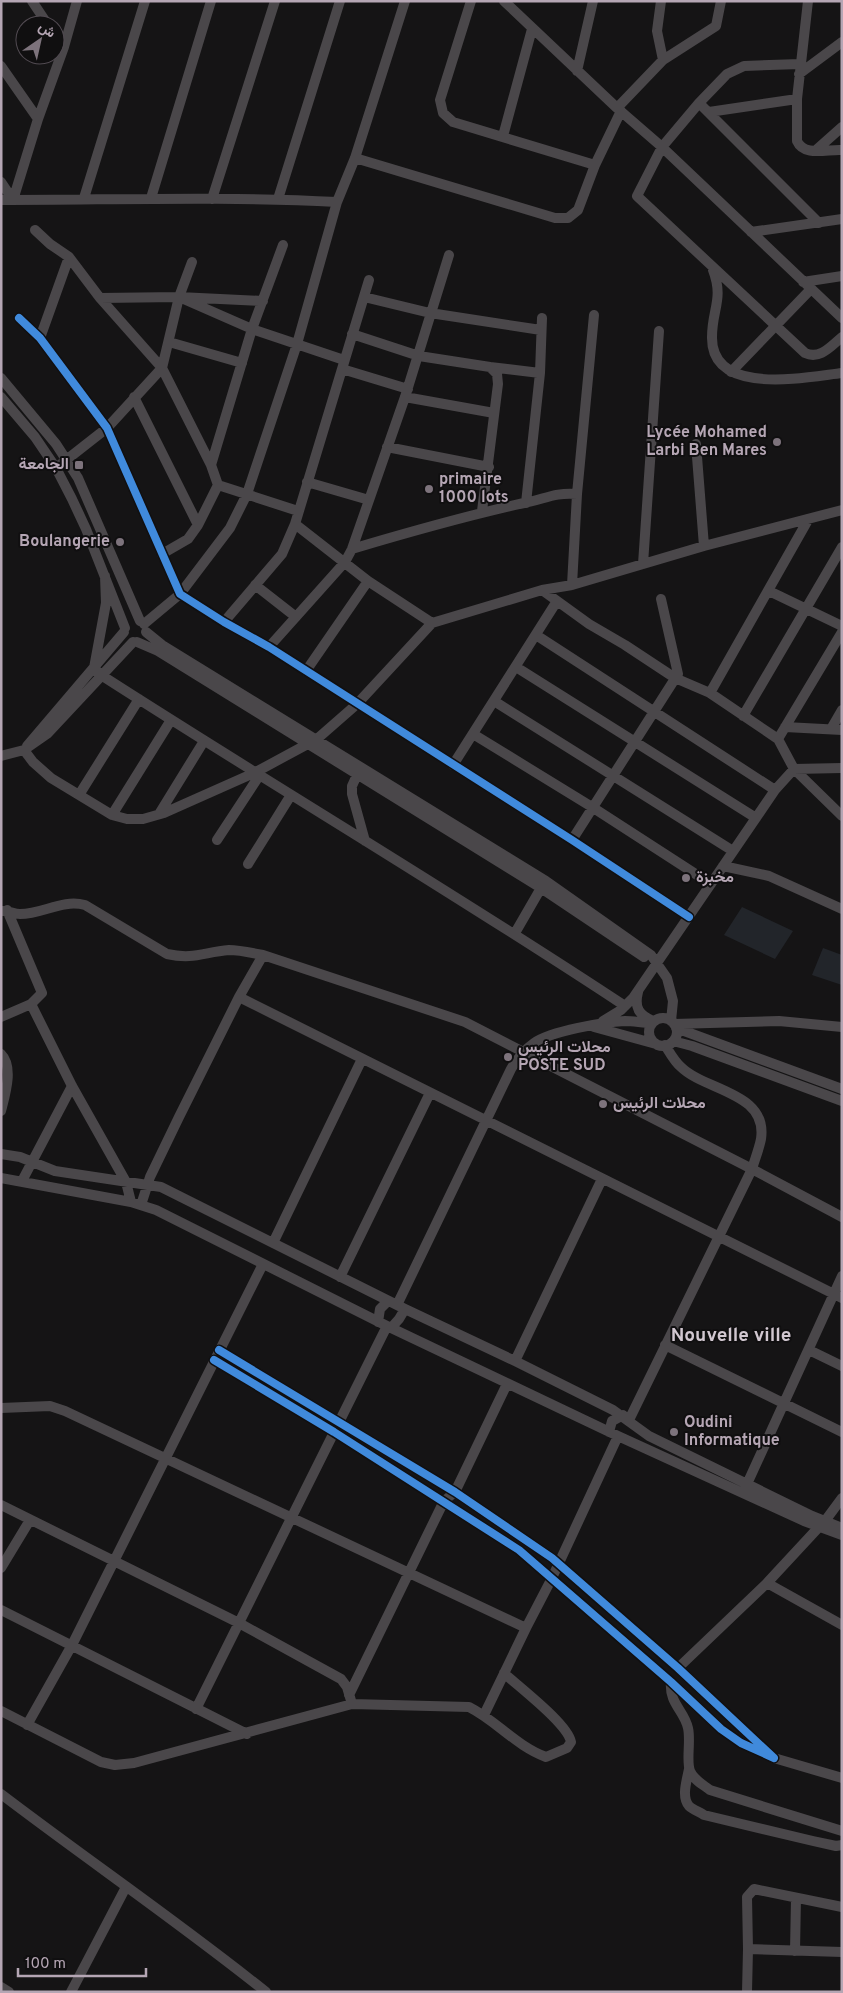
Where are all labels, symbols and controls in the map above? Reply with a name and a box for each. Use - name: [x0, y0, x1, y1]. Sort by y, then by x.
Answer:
- north arrow: [15, 15, 65, 65]
- text: ش: [35, 19, 58, 42]
- place label: Lycée Mohamed Larbi Ben Mares: [646, 423, 767, 461]
- marker: Lycée Mohamed Larbi Ben Mares: [771, 436, 783, 448]
- place label: الجامعة: [18, 455, 69, 475]
- marker: الجامعة: [73, 459, 85, 471]
- place label: primaire 1000 lots: [439, 470, 509, 508]
- marker: primaire 1000 lots: [423, 483, 435, 495]
- place label: Boulangerie: [19, 532, 110, 552]
- marker: Boulangerie: [114, 536, 126, 548]
- place label: مخبزة: [696, 868, 734, 888]
- marker: مخبزة: [680, 872, 692, 884]
- place label: محلات الرئيس POSTE SUD: [518, 1038, 611, 1076]
- marker: محلات الرئيس POSTE SUD: [502, 1051, 514, 1063]
- place label: محلات الرئيس: [613, 1094, 706, 1114]
- marker: محلات الرئيس: [597, 1098, 609, 1110]
- district label: Nouvelle ville: [671, 1324, 791, 1348]
- place label: Oudini Informatique: [684, 1413, 780, 1451]
- marker: Oudini Informatique: [668, 1426, 680, 1438]
- scale bar: [18, 1946, 145, 1978]
- text: 100 m: [25, 1955, 66, 1974]

